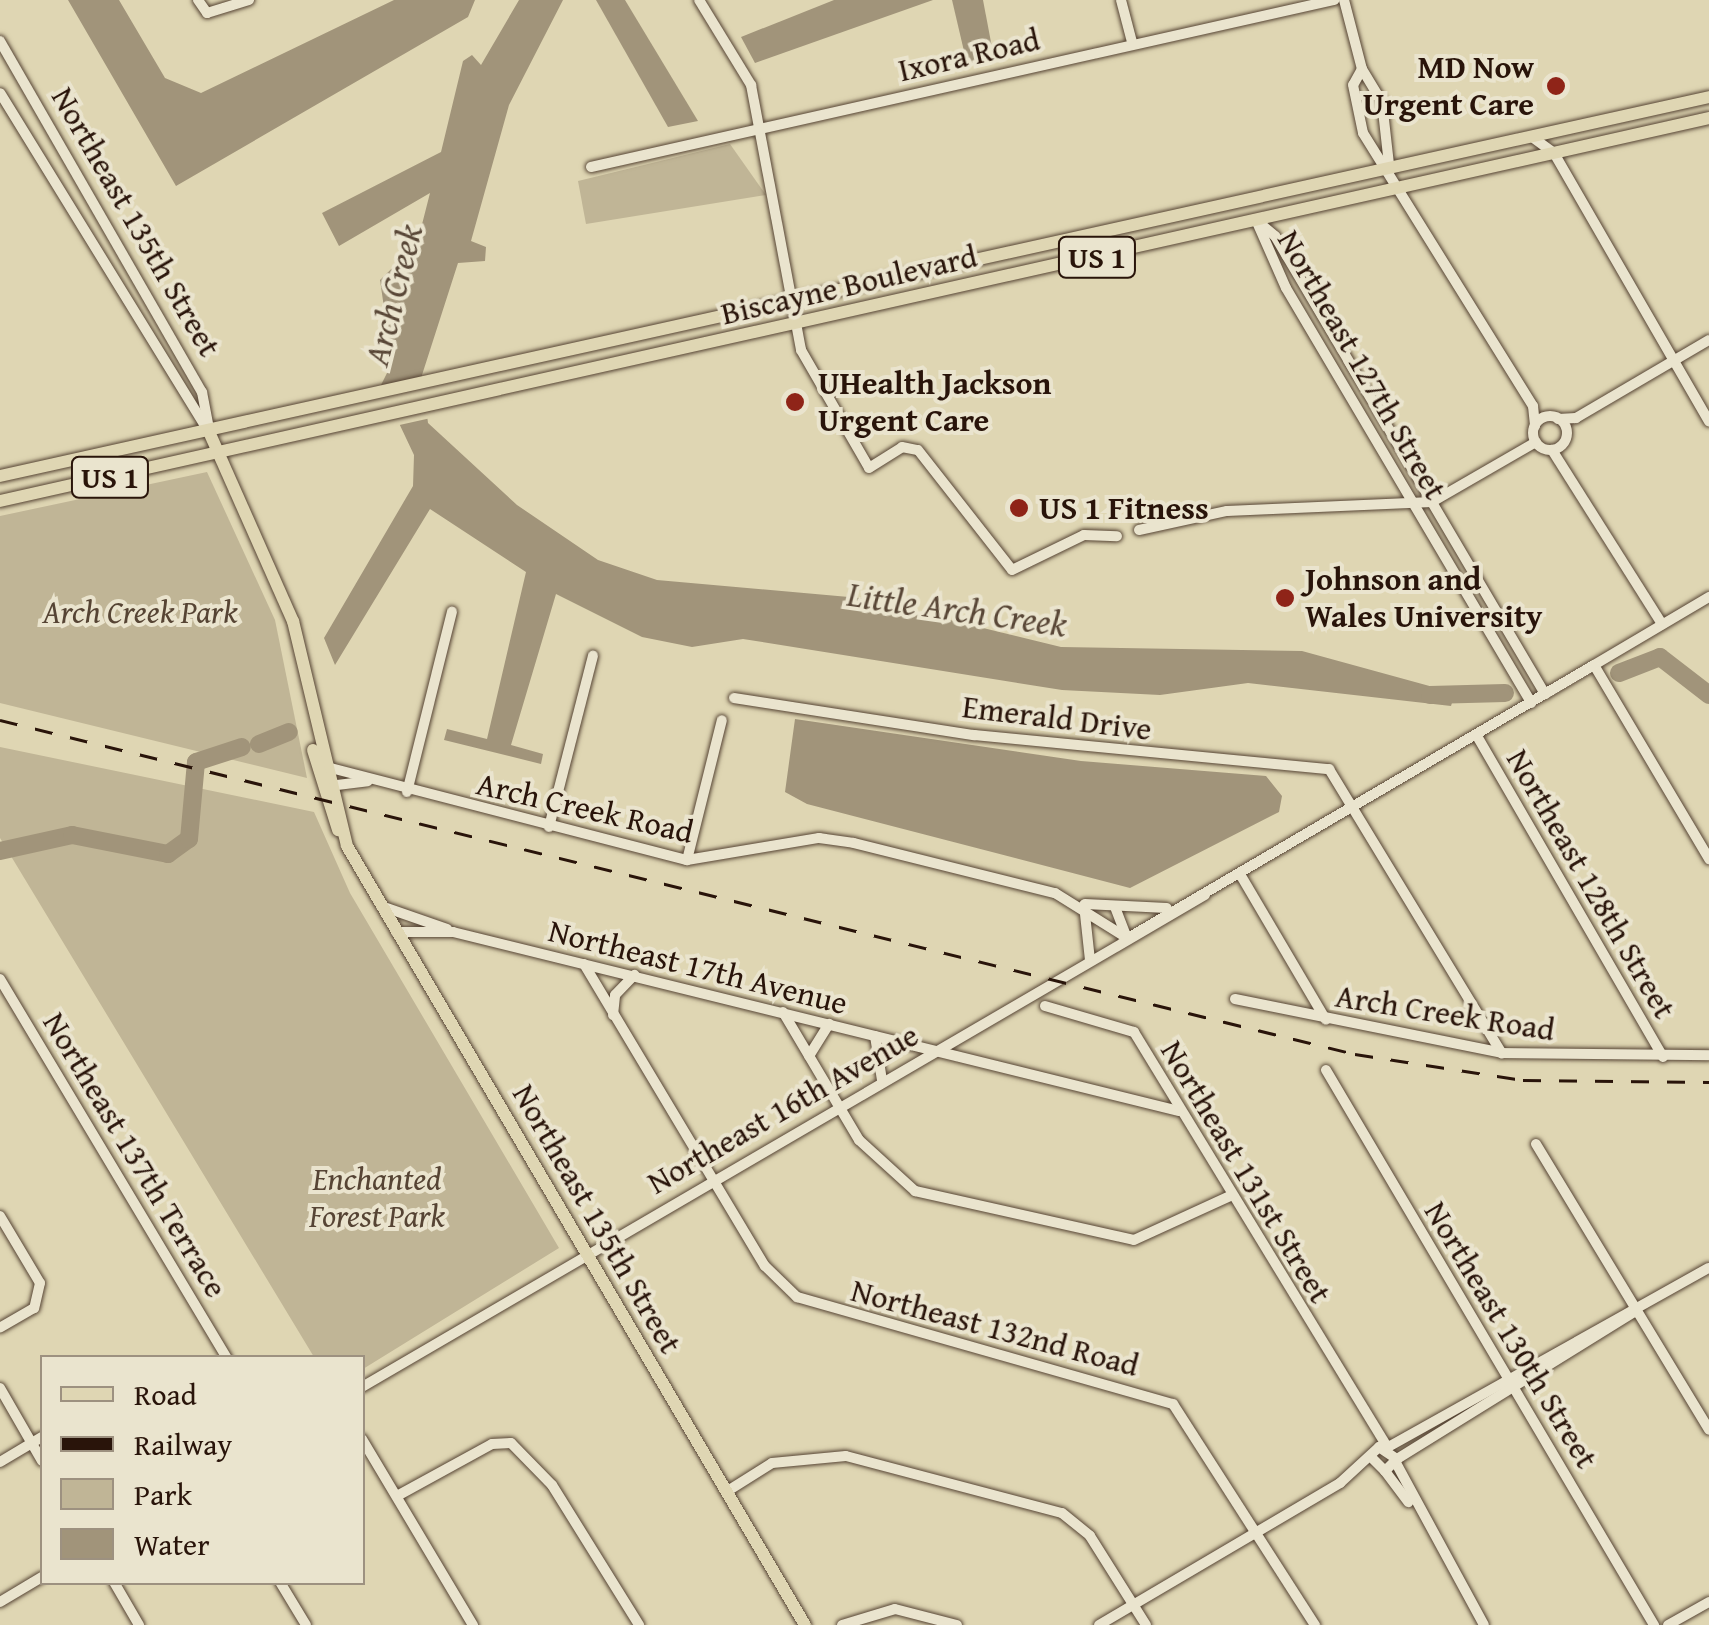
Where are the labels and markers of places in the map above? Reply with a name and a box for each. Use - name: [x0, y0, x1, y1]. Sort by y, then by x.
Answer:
- place label: MD Now Urgent Care: [1363, 49, 1534, 124]
- marker: MD Now Urgent Care: [1543, 73, 1569, 99]
- place label: UHealth Jackson Urgent Care: [818, 365, 1051, 440]
- marker: UHealth Jackson Urgent Care: [782, 389, 808, 415]
- place label: US 1 Fitness: [1039, 489, 1209, 527]
- marker: US 1 Fitness: [1008, 497, 1030, 519]
- place label: Johnson and Wales University: [1305, 561, 1542, 636]
- marker: Johnson and Wales University: [1274, 587, 1296, 609]

